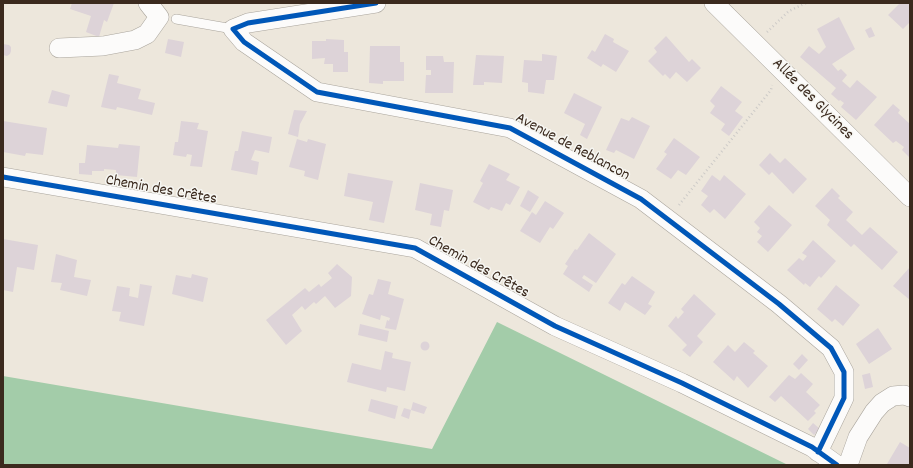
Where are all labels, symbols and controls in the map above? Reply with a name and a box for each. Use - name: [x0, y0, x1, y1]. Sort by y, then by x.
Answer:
- street label: Allée des Glycines: [767, 55, 857, 145]
- street label: Avenue de Reblancon: [511, 110, 633, 186]
- street label: Chemin des Crêtes: [104, 172, 218, 210]
- street label: Chemin des Crêtes: [424, 232, 532, 304]

